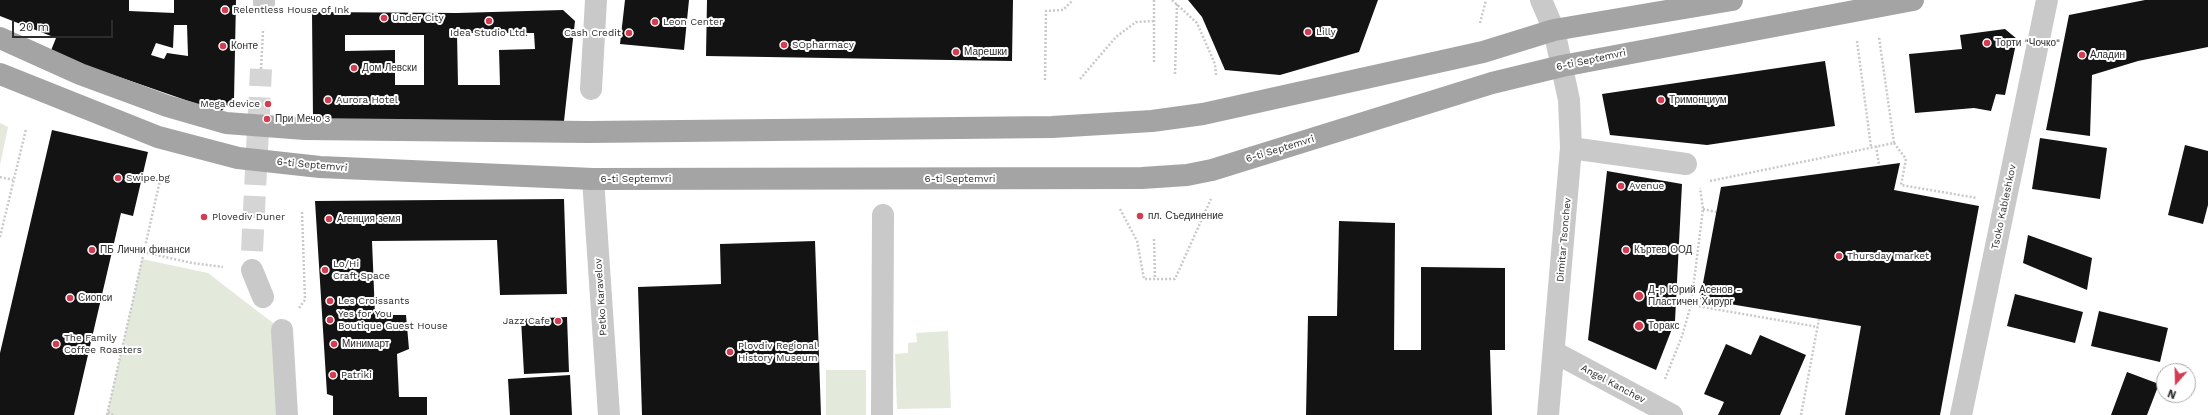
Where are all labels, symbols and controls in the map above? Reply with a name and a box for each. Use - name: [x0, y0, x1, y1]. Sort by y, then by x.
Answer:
- place label: Relentless House of Ink: [233, 4, 349, 16]
- marker: Relentless House of Ink: [220, 5, 230, 15]
- scale bar: [14, 12, 115, 38]
- place label: Under City: [392, 12, 444, 24]
- marker: Under City: [379, 13, 389, 23]
- marker: Idea Studio Ltd.: [484, 16, 494, 26]
- place label: Leon Center: [663, 16, 723, 28]
- marker: Leon Center: [650, 17, 660, 27]
- text: 20 m: [19, 20, 49, 34]
- place label: Lilly: [1316, 26, 1336, 38]
- place label: Idea Studio Ltd.: [450, 27, 528, 39]
- place label: Cash Credit: [564, 27, 621, 39]
- marker: Lilly: [1303, 27, 1313, 37]
- marker: Cash Credit: [624, 28, 634, 38]
- place label: Торти "Чочко": [1995, 37, 2060, 49]
- marker: Торти "Чочко": [1982, 38, 1992, 48]
- place label: SOpharmacy: [792, 39, 854, 51]
- place label: Конте: [231, 40, 258, 52]
- marker: SOpharmacy: [779, 40, 789, 50]
- marker: Конте: [218, 41, 228, 51]
- place label: Марешки: [964, 46, 1007, 58]
- marker: Марешки: [951, 47, 961, 57]
- street label: 6-ti Septemvri: [1555, 47, 1627, 73]
- place label: Аладин: [2090, 49, 2125, 61]
- marker: Аладин: [2077, 50, 2087, 60]
- place label: Дом Левски: [362, 62, 417, 74]
- marker: Дом Левски: [349, 63, 359, 73]
- place label: Aurora Hotel: [336, 94, 398, 106]
- place label: Тримонциум: [1669, 94, 1727, 106]
- marker: Aurora Hotel: [323, 95, 333, 105]
- marker: Тримонциум: [1656, 95, 1666, 105]
- place label: Mega device: [200, 98, 260, 110]
- marker: Mega device: [263, 99, 273, 109]
- place label: При Мечо 3: [275, 113, 330, 125]
- marker: При Мечо 3: [262, 114, 272, 124]
- street label: 6-ti Septemvri: [1244, 133, 1316, 165]
- street label: 6-ti Septemvri: [276, 156, 348, 174]
- street label: Tsoko Kableshkov: [1989, 163, 2019, 251]
- place label: Swipe.bg: [126, 172, 170, 184]
- marker: Swipe.bg: [113, 173, 123, 183]
- street label: 6-ti Septemvri: [601, 173, 671, 185]
- street label: 6-ti Septemvri: [925, 173, 995, 185]
- place label: Avenue: [1629, 180, 1664, 192]
- marker: Avenue: [1616, 181, 1626, 191]
- street label: Dimitar Tsonchev: [1554, 197, 1574, 283]
- place label: пл. Съединение: [1148, 210, 1223, 222]
- place label: Plovediv Duner: [212, 211, 285, 223]
- marker: пл. Съединение: [1135, 211, 1145, 221]
- marker: Plovediv Duner: [199, 212, 209, 222]
- place label: Агенция земя: [337, 213, 401, 225]
- marker: Агенция земя: [324, 214, 334, 224]
- place label: ПБ Лични финанси: [100, 244, 190, 256]
- place label: Къртев ООД: [1634, 244, 1692, 256]
- marker: ПБ Лични финанси: [87, 245, 97, 255]
- marker: Къртев ООД: [1621, 245, 1631, 255]
- place label: Thursday market: [1847, 250, 1929, 262]
- marker: Thursday market: [1834, 251, 1844, 261]
- place label: Lo/Hi Craft Space: [333, 258, 390, 282]
- street label: Petko Karavelov: [592, 258, 610, 336]
- marker: Lo/Hi Craft Space: [320, 265, 330, 275]
- place label: Д-р Юрий Асенов - Пластичен Хирург: [1648, 284, 1741, 308]
- marker: Д-р Юрий Асенов - Пластичен Хирург: [1633, 290, 1645, 302]
- place label: Сиопси: [78, 292, 112, 304]
- marker: Сиопси: [65, 293, 75, 303]
- place label: Les Croissants: [338, 295, 409, 307]
- marker: Les Croissants: [325, 296, 335, 306]
- place label: Yes for You Boutique Guest House: [338, 308, 448, 332]
- marker: Yes for You Boutique Guest House: [325, 315, 335, 325]
- place label: Jazz Cafe: [503, 315, 550, 327]
- marker: Jazz Cafe: [553, 316, 563, 326]
- marker: Торакс: [1633, 320, 1645, 332]
- place label: Торакс: [1648, 320, 1679, 332]
- place label: The Family Coffee Roasters: [64, 332, 142, 356]
- place label: Минимарт: [342, 338, 389, 350]
- marker: The Family Coffee Roasters: [51, 339, 61, 349]
- marker: Минимарт: [329, 339, 339, 349]
- place label: Plovdiv Regional History Museum: [738, 340, 817, 364]
- marker: Plovdiv Regional History Museum: [725, 347, 735, 357]
- street label: Angel Kanchev: [1579, 362, 1647, 406]
- north arrow: [2156, 363, 2196, 403]
- place label: Patriki: [341, 369, 372, 381]
- marker: Patriki: [328, 370, 338, 380]
- text: N: [2166, 386, 2178, 401]

